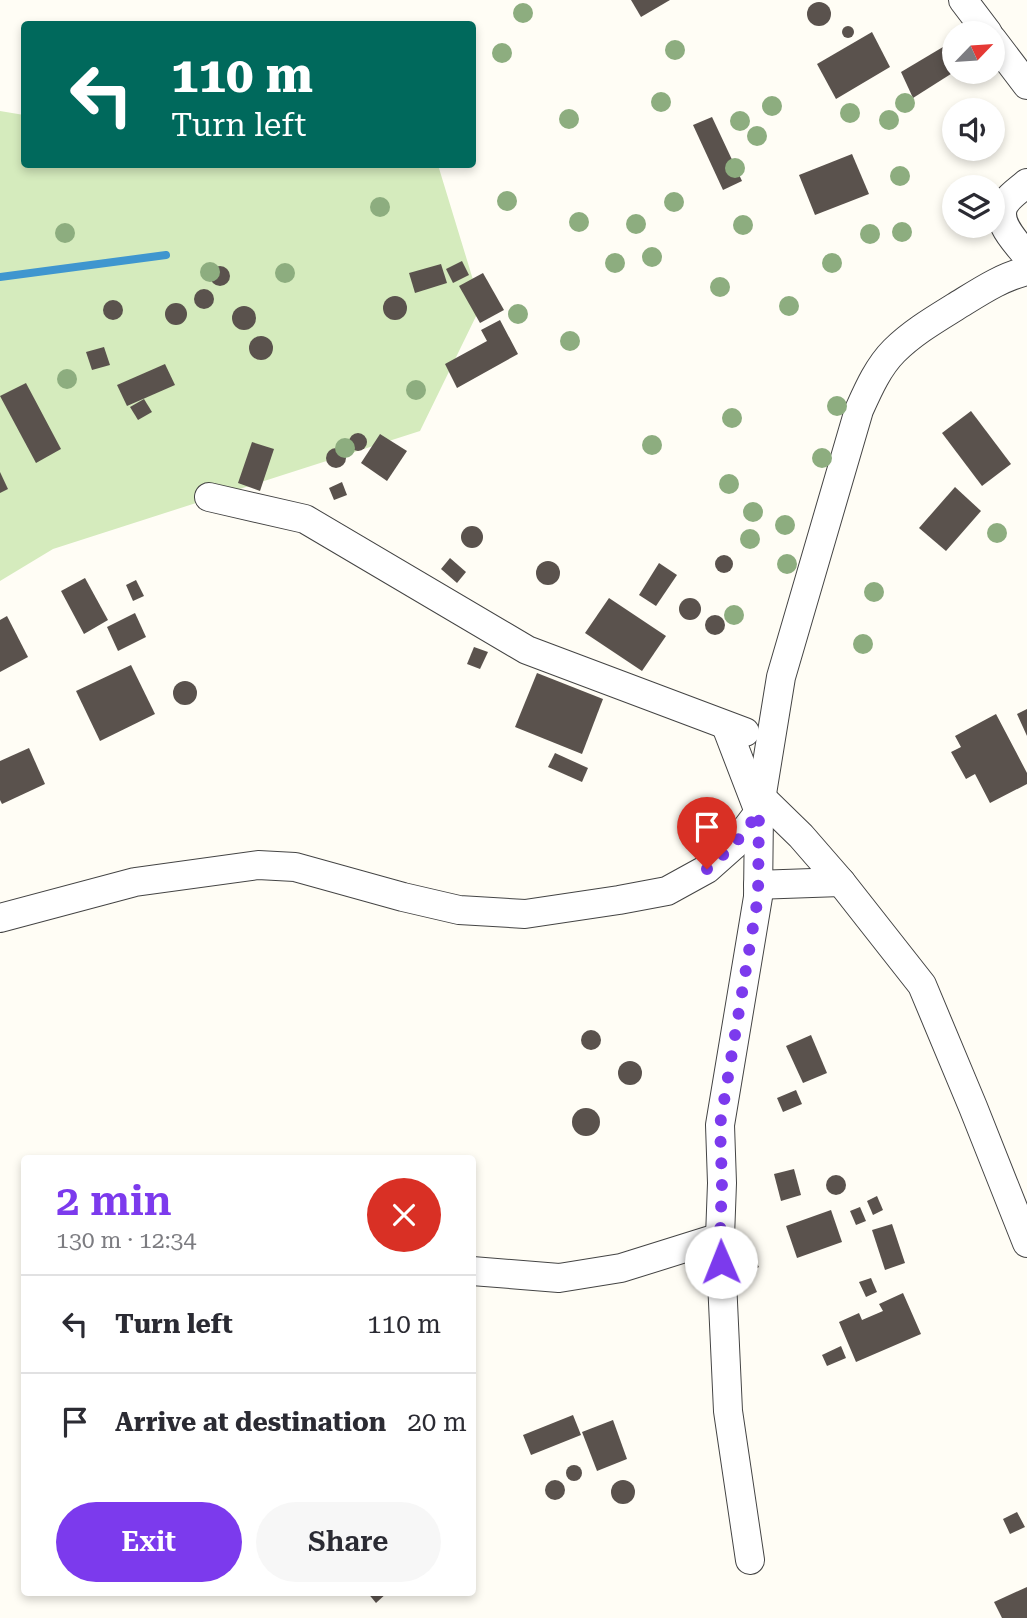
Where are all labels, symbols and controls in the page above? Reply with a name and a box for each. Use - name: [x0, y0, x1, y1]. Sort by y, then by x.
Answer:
- north arrow: [942, 21, 1004, 84]
- map controls: [942, 21, 1005, 238]
- text: 110 m: [171, 47, 313, 104]
- icon: left: [56, 49, 147, 140]
- button: sound: [942, 98, 1005, 161]
- text: Turn left: [171, 106, 306, 144]
- button: layers: [942, 175, 1005, 238]
- pin: [677, 797, 737, 869]
- icon: arrive: [688, 808, 726, 846]
- text: 2 min: [56, 1176, 172, 1225]
- button: close: [367, 1178, 441, 1252]
- position arrow: [684, 1225, 758, 1299]
- text: 130 m · 12:34: [56, 1227, 196, 1254]
- icon: left: [56, 1305, 94, 1343]
- text: Turn left: [115, 1309, 233, 1339]
- text: 110 m: [367, 1309, 441, 1339]
- icon: arrive: [56, 1403, 94, 1441]
- text: Arrive at destination: [115, 1407, 386, 1437]
- text: 20 m: [407, 1407, 467, 1437]
- button: Exit: [56, 1502, 242, 1582]
- button: Share: [256, 1502, 441, 1582]

